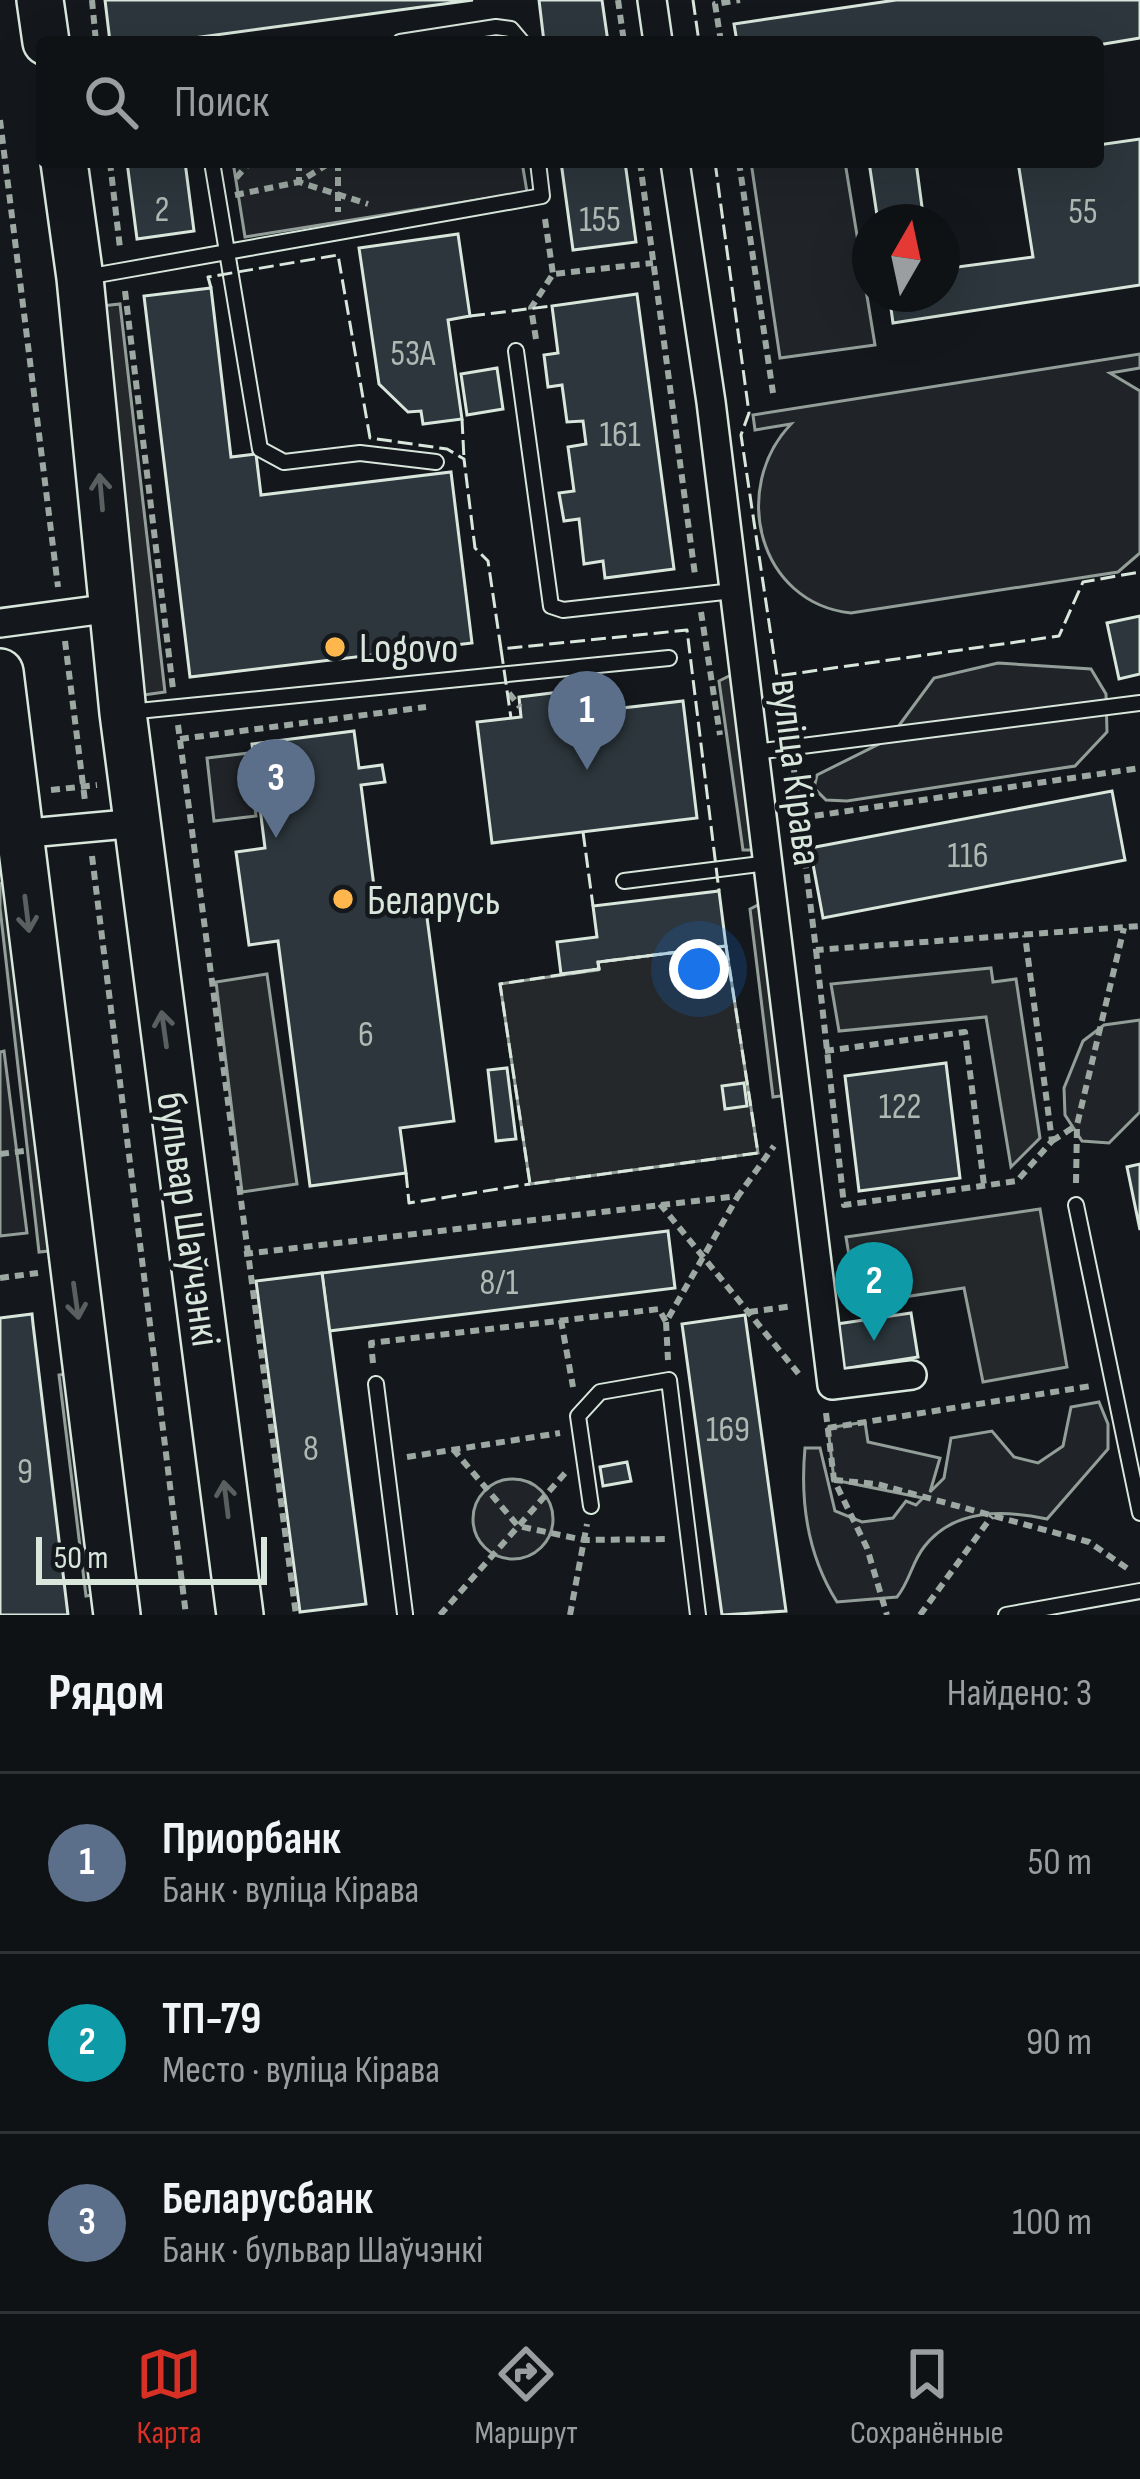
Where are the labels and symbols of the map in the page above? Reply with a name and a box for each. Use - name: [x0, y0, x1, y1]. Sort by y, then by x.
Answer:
- house number: 2: [155, 189, 169, 232]
- house number: 55: [1069, 191, 1097, 234]
- house number: 155: [579, 199, 621, 242]
- north arrow: [852, 204, 960, 312]
- house number: 53А: [391, 333, 436, 376]
- house number: 161: [600, 414, 641, 457]
- one-way arrow: [89, 473, 112, 512]
- place label: Logovo: [359, 624, 458, 675]
- marker: Logovo: [322, 634, 348, 660]
- pin: 1: [548, 671, 626, 770]
- street label: вуліца Кірава: [759, 676, 832, 869]
- pin: 3: [237, 739, 315, 838]
- house number: 116: [948, 835, 988, 878]
- place label: Беларусь: [367, 876, 501, 927]
- marker: Беларусь: [330, 886, 356, 912]
- one-way arrow: [17, 894, 39, 933]
- your location: [669, 939, 729, 999]
- one-way arrow: [152, 1010, 175, 1049]
- house number: 6: [358, 1014, 374, 1057]
- house number: 122: [879, 1086, 921, 1129]
- street label: бульвар Шаўчэнкі: [144, 1089, 231, 1350]
- pin: 2: [835, 1242, 913, 1341]
- house number: 8/1: [480, 1262, 519, 1305]
- one-way arrow: [66, 1281, 88, 1320]
- house number: 169: [706, 1409, 750, 1452]
- house number: 8: [303, 1428, 319, 1471]
- house number: 9: [17, 1451, 33, 1494]
- one-way arrow: [215, 1480, 237, 1519]
- scale bar: [36, 1531, 267, 1584]

